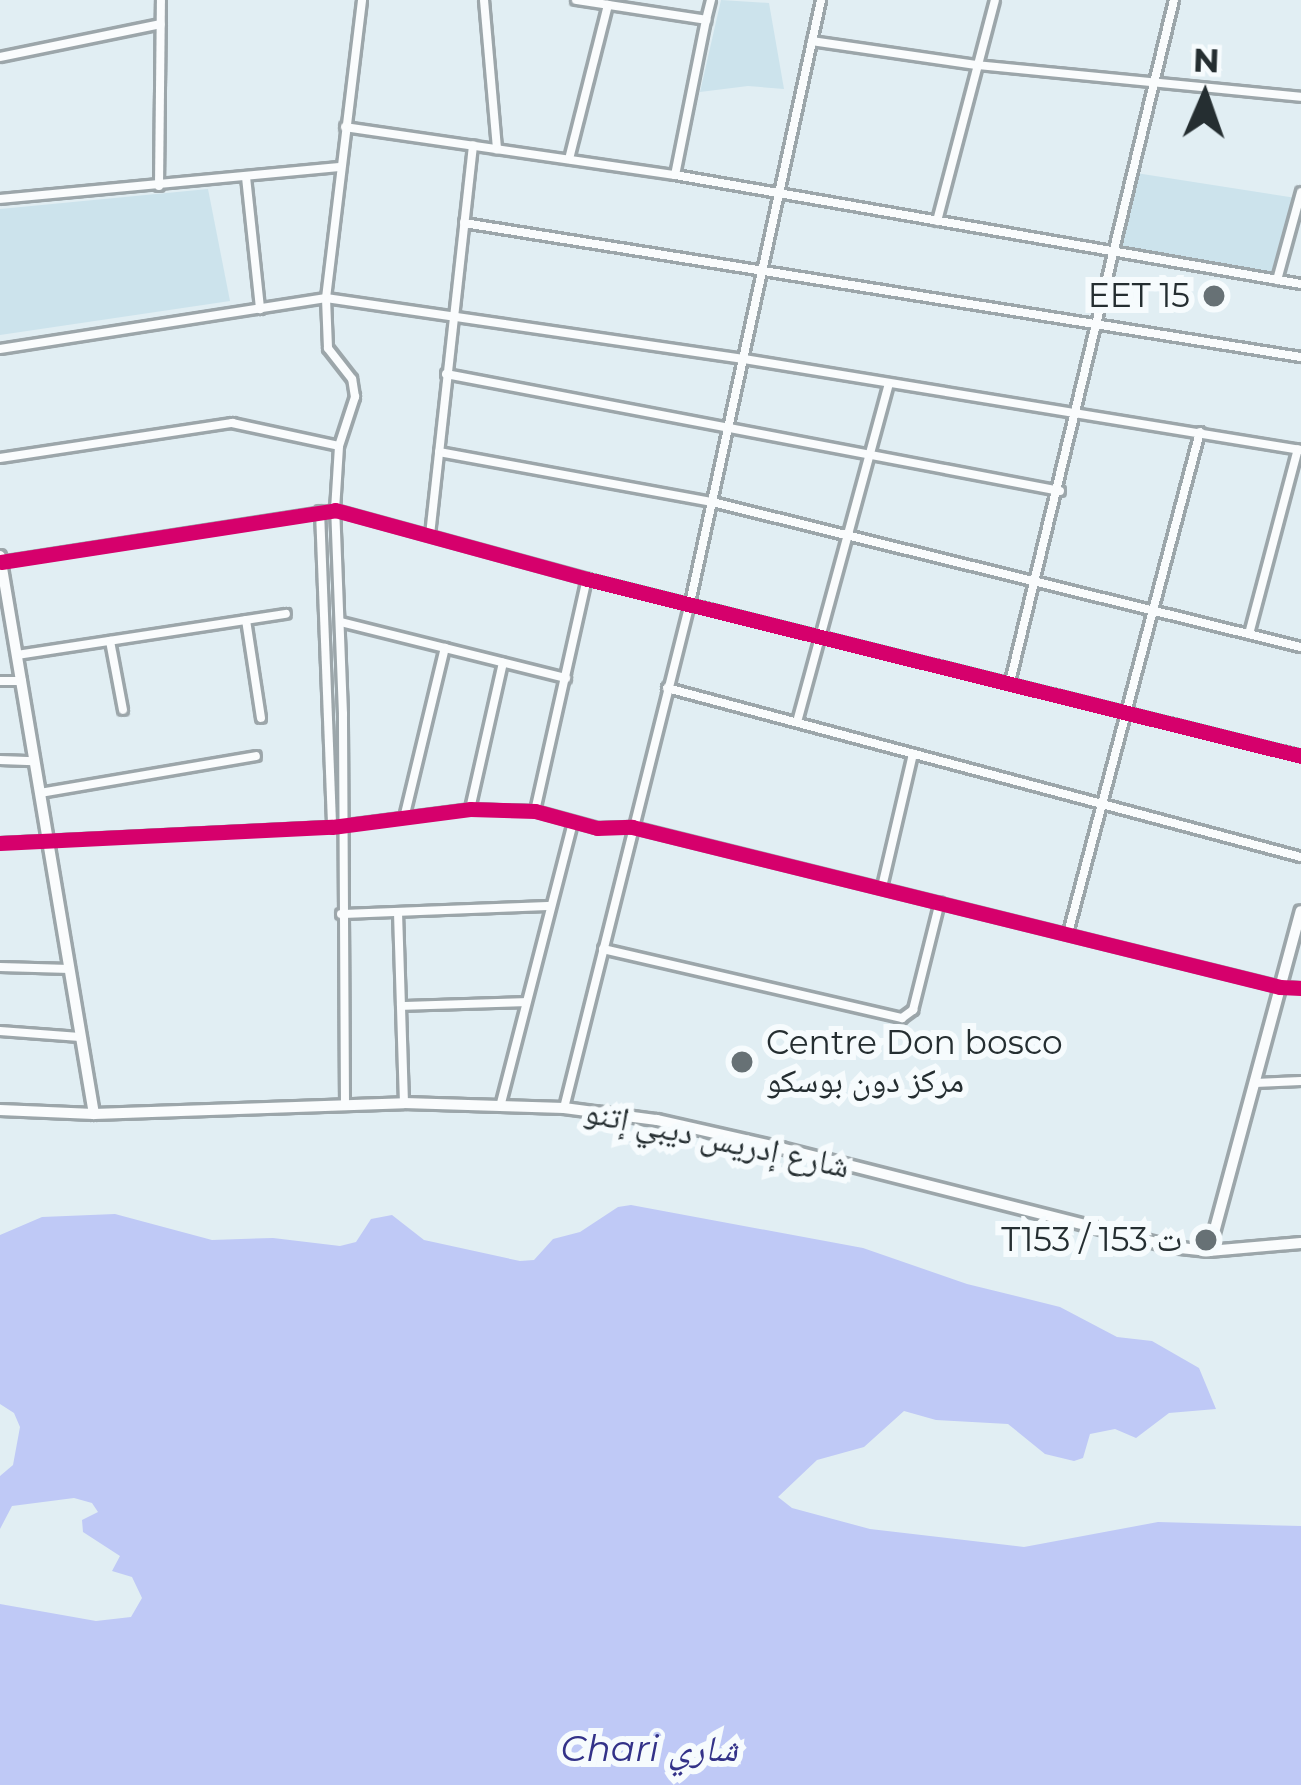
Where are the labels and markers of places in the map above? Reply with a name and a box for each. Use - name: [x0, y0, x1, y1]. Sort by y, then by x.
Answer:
- place label: EET 15: [1088, 276, 1190, 316]
- marker: EET 15: [1201, 283, 1227, 309]
- place label: Centre Don bosco مركز دون بوسكو: [766, 1023, 1063, 1101]
- marker: Centre Don bosco مركز دون بوسكو: [729, 1049, 755, 1075]
- place label: T153 / ت 153: [1001, 1220, 1182, 1260]
- marker: T153 / ت 153: [1193, 1227, 1219, 1253]

